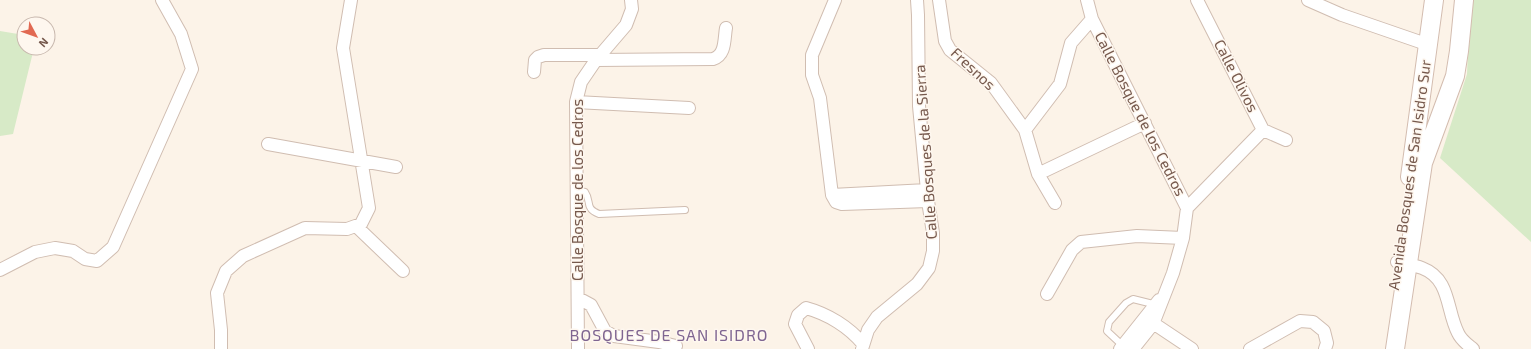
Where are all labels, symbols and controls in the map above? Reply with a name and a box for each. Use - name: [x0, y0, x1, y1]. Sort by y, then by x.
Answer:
- north arrow: [16, 16, 56, 56]
- street label: Calle Bosque de los Cedros: [1092, 28, 1190, 199]
- text: N: [36, 36, 51, 50]
- street label: Calle Olivos: [1211, 36, 1263, 115]
- street label: Fresnos: [948, 43, 1000, 93]
- street label: Avenida Bosques de San Isidro Sur: [1384, 59, 1434, 291]
- street label: Calle Bosques de la Sierra: [910, 64, 940, 240]
- street label: Calle Bosque de los Cedros: [568, 99, 586, 281]
- district label: BOSQUES DE SAN ISIDRO: [570, 325, 768, 345]

